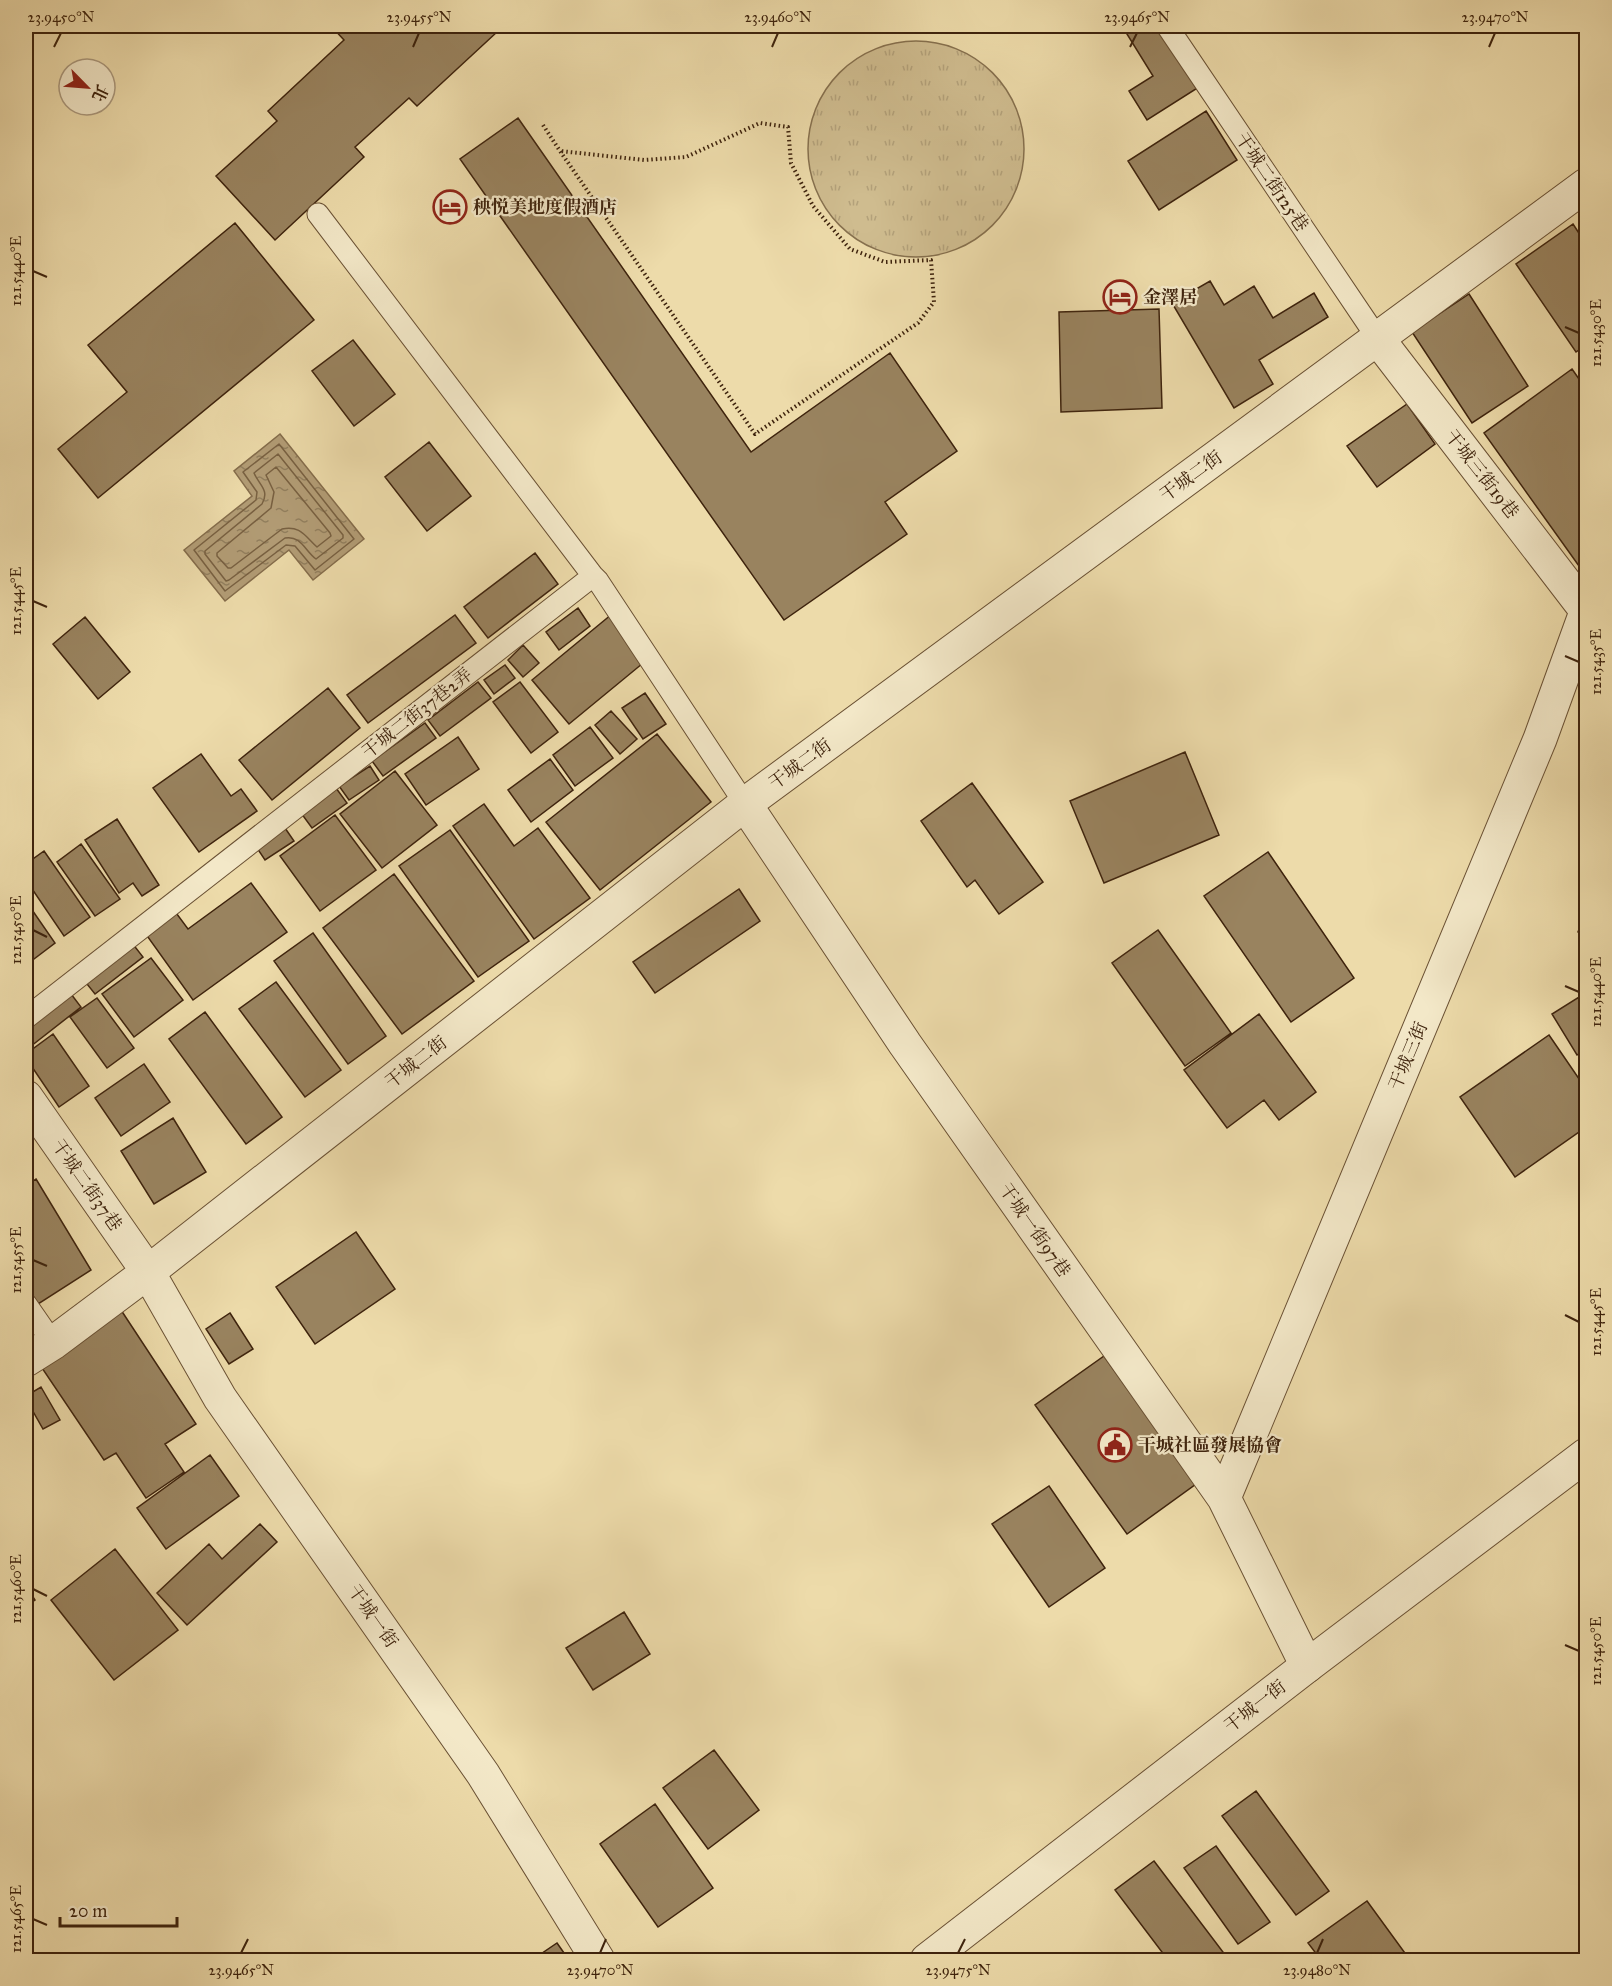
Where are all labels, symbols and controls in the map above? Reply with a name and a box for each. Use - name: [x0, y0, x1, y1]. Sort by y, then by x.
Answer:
- text: 23.9450°N: [28, 8, 95, 26]
- text: 23.9455°N: [386, 8, 452, 26]
- text: 23.9460°N: [744, 8, 812, 26]
- text: 23.9465°N: [1104, 8, 1170, 26]
- text: 23.9470°N: [1461, 8, 1529, 26]
- north arrow: [57, 57, 117, 117]
- text: 北: [88, 82, 112, 104]
- street label: 干城二街125巷: [1231, 128, 1313, 236]
- hotel icon: 秧悦美地度假酒店: [432, 189, 468, 225]
- place label: 秧悦美地度假酒店: [473, 196, 617, 218]
- text: 121.5440°E: [7, 236, 25, 306]
- hotel icon: 金澤居: [1102, 279, 1138, 315]
- place label: 金澤居: [1143, 286, 1197, 308]
- text: 121.5430°E: [1587, 299, 1605, 367]
- street label: 干城三街19巷: [1440, 425, 1524, 523]
- street label: 干城二街: [1155, 446, 1227, 506]
- text: 121.5445°E: [7, 566, 25, 635]
- text: 121.5435°E: [1587, 629, 1605, 695]
- street label: 干城二街37巷2弄: [358, 663, 476, 763]
- street label: 干城二街: [764, 734, 836, 794]
- text: 121.5450°E: [7, 895, 25, 964]
- text: 121.5440°E: [1587, 957, 1605, 1027]
- street label: 干城三街: [1384, 1019, 1432, 1093]
- street label: 干城二街: [381, 1031, 451, 1093]
- street label: 干城二街37巷: [47, 1135, 127, 1235]
- street label: 干城一街97巷: [995, 1179, 1075, 1281]
- text: 121.5455°E: [7, 1226, 25, 1294]
- text: 121.5445°E: [1587, 1287, 1605, 1356]
- public building icon: 干城社區發展協會: [1097, 1427, 1133, 1463]
- place label: 干城社區發展協會: [1138, 1434, 1282, 1456]
- text: 121.5460°E: [7, 1554, 25, 1624]
- street label: 干城一街: [343, 1580, 403, 1652]
- text: 121.5450°E: [1587, 1616, 1605, 1685]
- street label: 干城一街: [1220, 1675, 1290, 1737]
- text: 121.5465°E: [7, 1885, 25, 1953]
- scale bar: [60, 1890, 177, 1928]
- text: 20 m: [69, 1900, 107, 1922]
- text: 23.9465°N: [208, 1961, 274, 1979]
- text: 23.9470°N: [566, 1961, 634, 1979]
- text: 23.9475°N: [925, 1961, 991, 1979]
- text: 23.9480°N: [1283, 1961, 1351, 1979]

